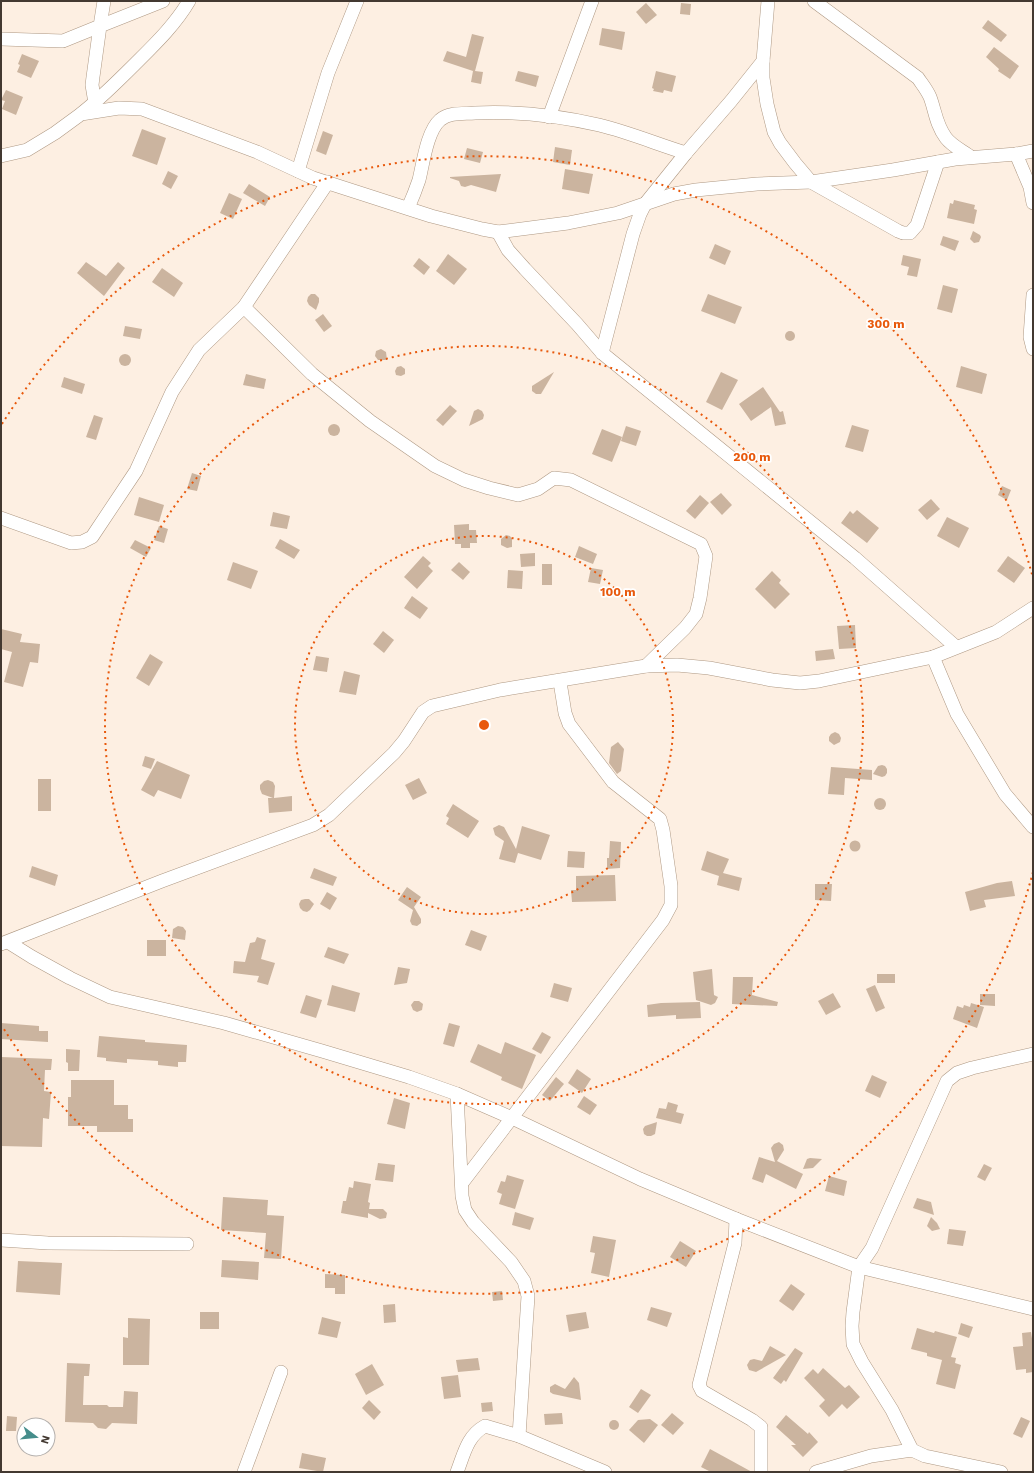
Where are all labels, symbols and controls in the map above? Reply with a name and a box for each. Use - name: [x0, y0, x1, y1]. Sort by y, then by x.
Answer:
- text: 300 m: [867, 317, 905, 331]
- text: 200 m: [733, 450, 771, 464]
- text: 100 m: [600, 585, 636, 599]
- centre of rings: [477, 718, 491, 732]
- north arrow: [16, 1417, 56, 1457]
- text: N: [38, 1434, 53, 1445]

